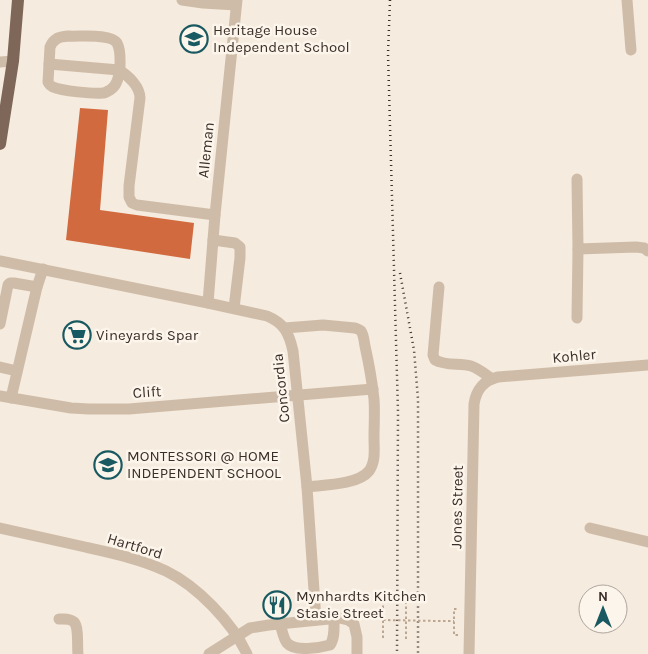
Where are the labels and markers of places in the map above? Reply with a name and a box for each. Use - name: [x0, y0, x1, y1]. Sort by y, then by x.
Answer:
- place label: Heritage House Independent School: [213, 21, 350, 56]
- school or university icon: Heritage House Independent School: [179, 24, 209, 54]
- supermarket icon: Vineyards Spar: [62, 320, 92, 350]
- place label: Vineyards Spar: [96, 326, 199, 344]
- place label: MONTESSORI @ HOME INDEPENDENT SCHOOL: [127, 447, 281, 482]
- school or university icon: MONTESSORI @ HOME INDEPENDENT SCHOOL: [93, 450, 123, 480]
- place label: Mynhardts Kitchen Stasie Street: [296, 587, 426, 622]
- restaurant icon: Mynhardts Kitchen Stasie Street: [262, 590, 292, 620]

